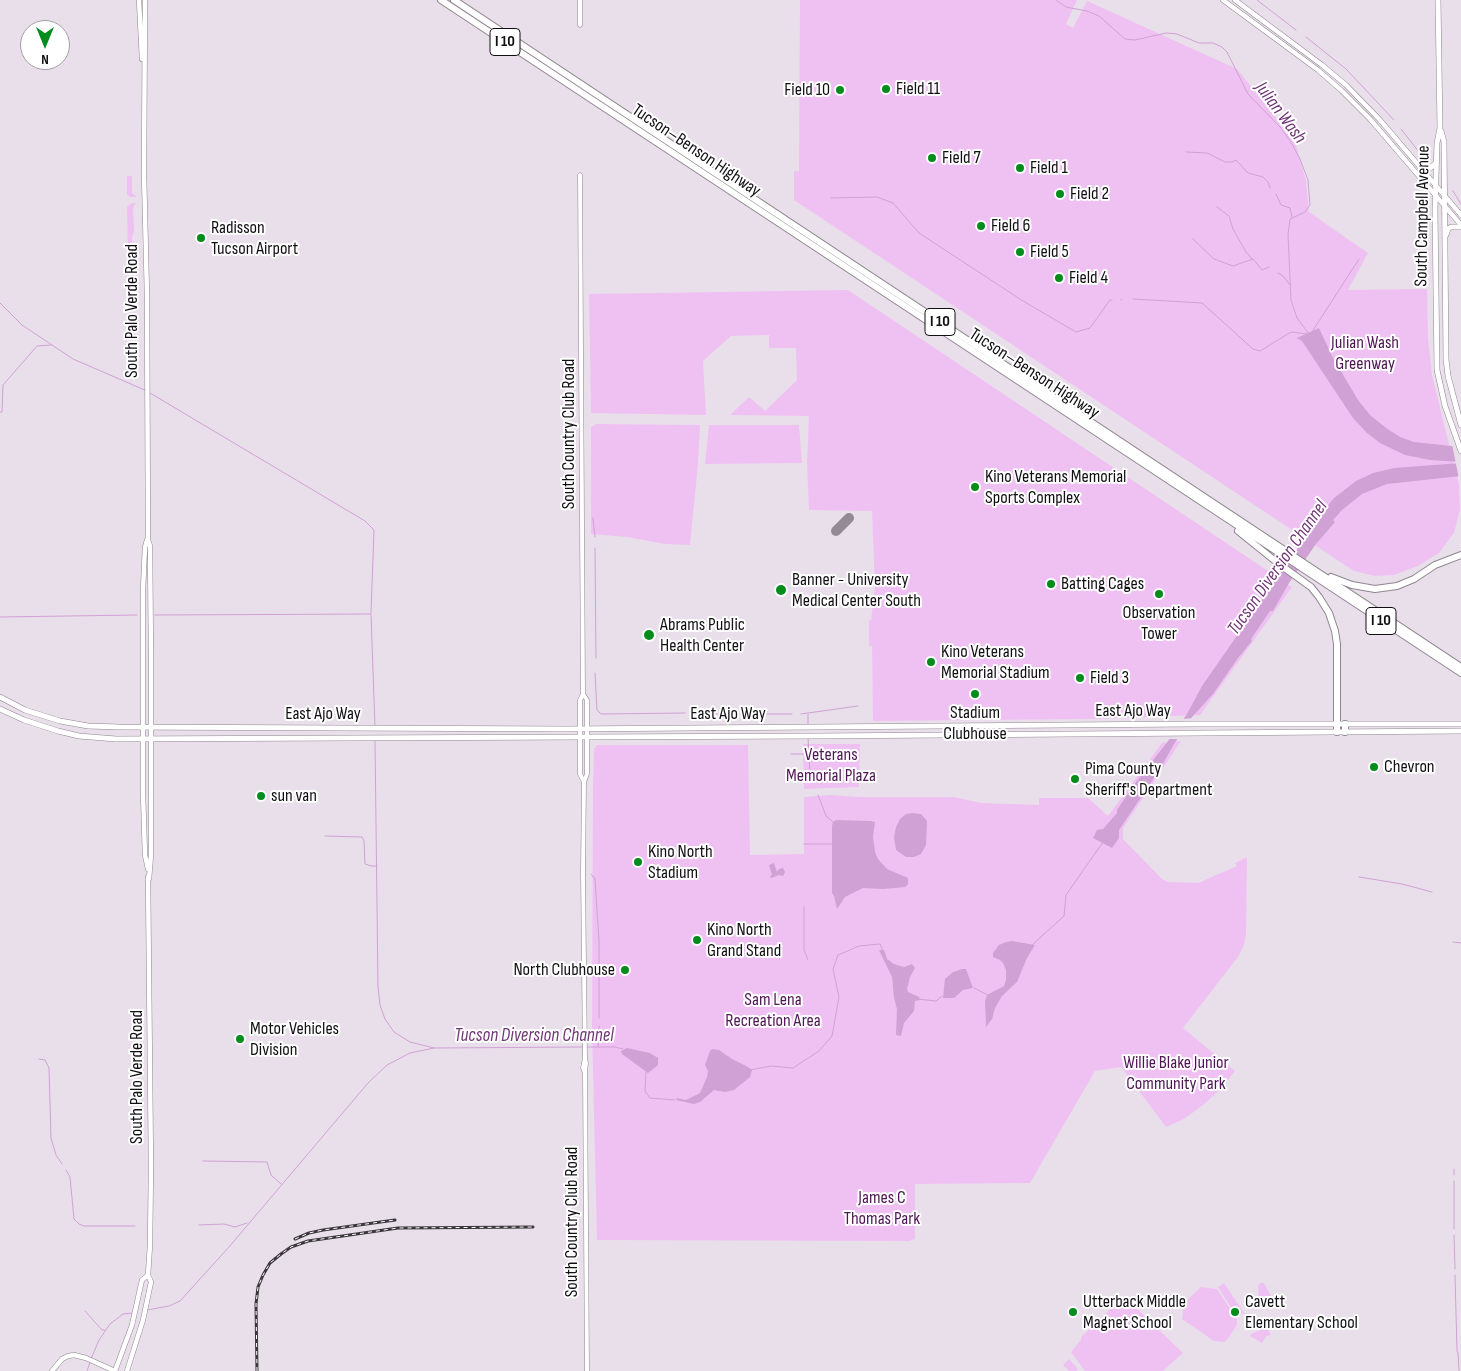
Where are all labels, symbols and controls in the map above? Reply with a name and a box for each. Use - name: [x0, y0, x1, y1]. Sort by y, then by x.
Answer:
- north arrow: [20, 20, 70, 70]
- road number: I 10: [490, 28, 520, 56]
- text: N: [41, 51, 49, 68]
- place label: Field 11: [896, 78, 940, 100]
- water label: Julian Wash: [1249, 78, 1311, 148]
- place label: Field 10: [784, 79, 830, 101]
- marker: Field 11: [880, 83, 892, 95]
- marker: Field 10: [834, 84, 846, 96]
- street label: Tucson–Benson Highway: [627, 100, 765, 202]
- street label: South Campbell Avenue: [1411, 145, 1435, 287]
- place label: Field 7: [942, 147, 981, 169]
- marker: Field 7: [926, 152, 938, 164]
- place label: Field 1: [1030, 157, 1068, 179]
- marker: Field 1: [1014, 162, 1026, 174]
- place label: Field 2: [1070, 183, 1109, 205]
- marker: Field 2: [1054, 188, 1066, 200]
- place label: Field 6: [991, 215, 1030, 237]
- place label: Radisson Tucson Airport: [211, 217, 298, 260]
- marker: Field 6: [975, 220, 987, 232]
- marker: Radisson Tucson Airport: [195, 232, 207, 244]
- place label: Field 5: [1030, 241, 1069, 263]
- street label: South Palo Verde Road: [121, 244, 143, 378]
- marker: Field 5: [1014, 246, 1026, 258]
- place label: Field 4: [1069, 267, 1108, 289]
- marker: Field 4: [1053, 272, 1065, 284]
- road number: I 10: [925, 308, 955, 336]
- street label: Tucson–Benson Highway: [965, 324, 1103, 424]
- park label: Julian Wash Greenway: [1331, 332, 1399, 374]
- street label: South Country Club Road: [558, 359, 580, 509]
- place label: Kino Veterans Memorial Sports Complex: [985, 466, 1126, 508]
- marker: Kino Veterans Memorial Sports Complex: [969, 481, 981, 493]
- water label: Tucson Diversion Channel: [1223, 496, 1333, 640]
- place label: Banner - University Medical Center South: [792, 569, 921, 612]
- place label: Batting Cages: [1061, 573, 1144, 595]
- marker: Batting Cages: [1045, 578, 1057, 590]
- marker: Banner - University Medical Center South: [774, 583, 788, 597]
- marker: Observation Tower: [1153, 588, 1165, 600]
- place label: Observation Tower: [1123, 602, 1195, 644]
- road number: I 10: [1366, 608, 1396, 634]
- place label: Abrams Public Health Center: [660, 614, 745, 656]
- marker: Abrams Public Health Center: [642, 628, 656, 642]
- place label: Kino Veterans Memorial Stadium: [941, 641, 1050, 684]
- marker: Kino Veterans Memorial Stadium: [925, 656, 937, 668]
- place label: Field 3: [1090, 667, 1129, 689]
- marker: Field 3: [1074, 672, 1086, 684]
- marker: Stadium Clubhouse: [969, 688, 981, 700]
- street label: East Ajo Way: [1095, 700, 1171, 722]
- place label: Stadium Clubhouse: [943, 702, 1007, 744]
- street label: East Ajo Way: [285, 703, 361, 725]
- street label: East Ajo Way: [690, 703, 766, 725]
- park label: Veterans Memorial Plaza: [786, 744, 876, 786]
- place label: Chevron: [1384, 756, 1435, 778]
- place label: Pima County Sheriff's Department: [1085, 758, 1212, 801]
- marker: Chevron: [1368, 761, 1380, 773]
- marker: Pima County Sheriff's Department: [1069, 773, 1081, 785]
- place label: sun van: [271, 785, 317, 807]
- marker: sun van: [255, 790, 267, 802]
- place label: Kino North Stadium: [648, 841, 713, 884]
- marker: Kino North Stadium: [632, 856, 644, 868]
- place label: Kino North Grand Stand: [707, 919, 781, 962]
- marker: Kino North Grand Stand: [691, 934, 703, 946]
- place label: North Clubhouse: [513, 959, 615, 981]
- marker: North Clubhouse: [619, 964, 631, 976]
- park label: Sam Lena Recreation Area: [725, 989, 821, 1032]
- street label: South Palo Verde Road: [126, 1010, 148, 1144]
- place label: Motor Vehicles Division: [250, 1018, 339, 1060]
- water label: Tucson Diversion Channel: [454, 1025, 614, 1047]
- marker: Motor Vehicles Division: [234, 1033, 246, 1045]
- park label: Willie Blake Junior Community Park: [1123, 1052, 1229, 1094]
- street label: South Country Club Road: [561, 1147, 583, 1297]
- park label: James C Thomas Park: [844, 1187, 920, 1230]
- place label: Utterback Middle Magnet School: [1083, 1291, 1186, 1334]
- place label: Cavett Elementary School: [1245, 1291, 1358, 1334]
- marker: Utterback Middle Magnet School: [1067, 1306, 1079, 1318]
- marker: Cavett Elementary School: [1229, 1306, 1241, 1318]

